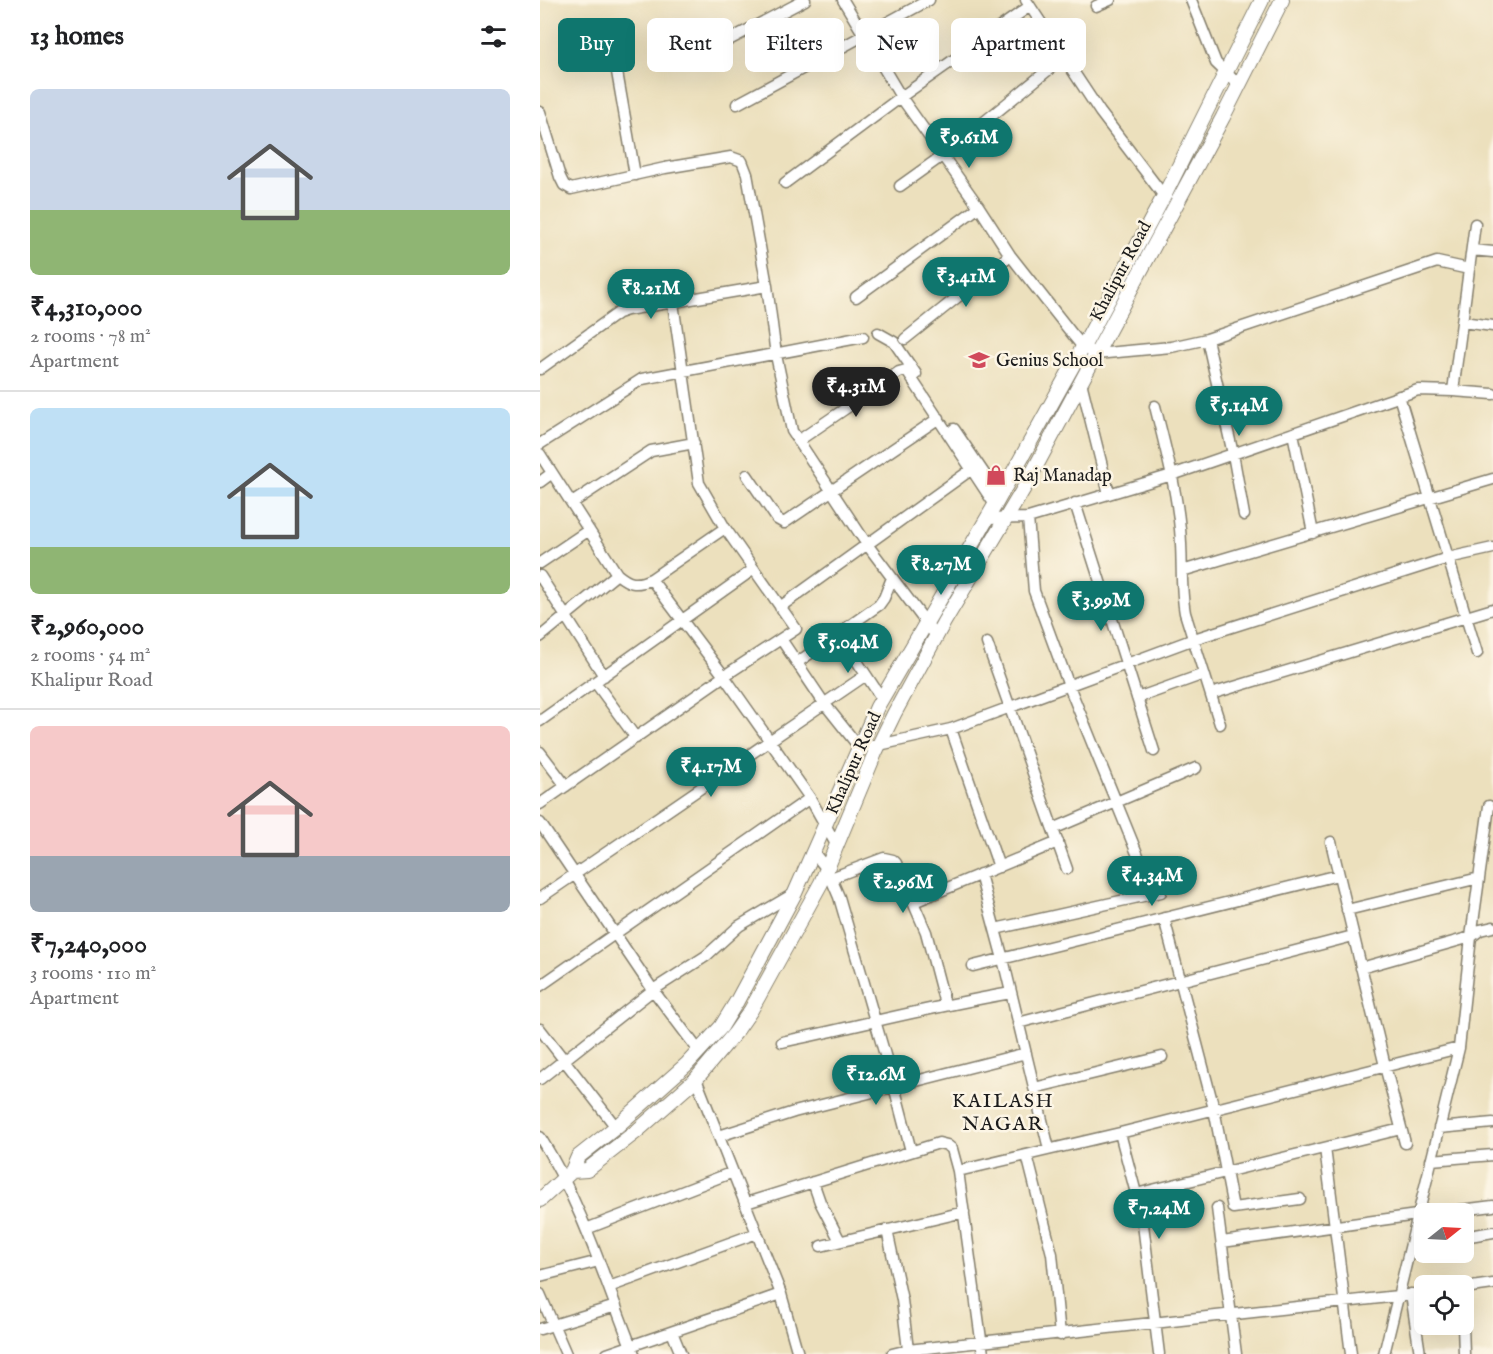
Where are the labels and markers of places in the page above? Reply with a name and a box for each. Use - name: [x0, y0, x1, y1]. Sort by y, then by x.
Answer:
- pin: ₹9.61M: [920, 118, 1018, 169]
- pin: ₹3.41M: [917, 257, 1015, 308]
- pin: ₹8.21M: [602, 269, 700, 320]
- school or university icon: Genius School: [967, 348, 991, 372]
- place label: Genius School: [996, 350, 1103, 373]
- pin: ₹4.31M: [807, 367, 905, 418]
- pin: ₹5.14M: [1190, 386, 1288, 437]
- shop icon: Raj Manadap: [984, 463, 1008, 487]
- place label: Raj Manadap: [1013, 465, 1112, 488]
- pin: ₹8.27M: [892, 545, 990, 596]
- pin: ₹3.99M: [1052, 581, 1150, 632]
- pin: ₹5.04M: [799, 623, 897, 674]
- pin: ₹4.17M: [662, 747, 760, 798]
- pin: ₹4.34M: [1103, 856, 1201, 907]
- pin: ₹2.96M: [854, 863, 952, 914]
- pin: ₹12.6M: [827, 1055, 925, 1106]
- pin: ₹7.24M: [1110, 1189, 1208, 1240]

